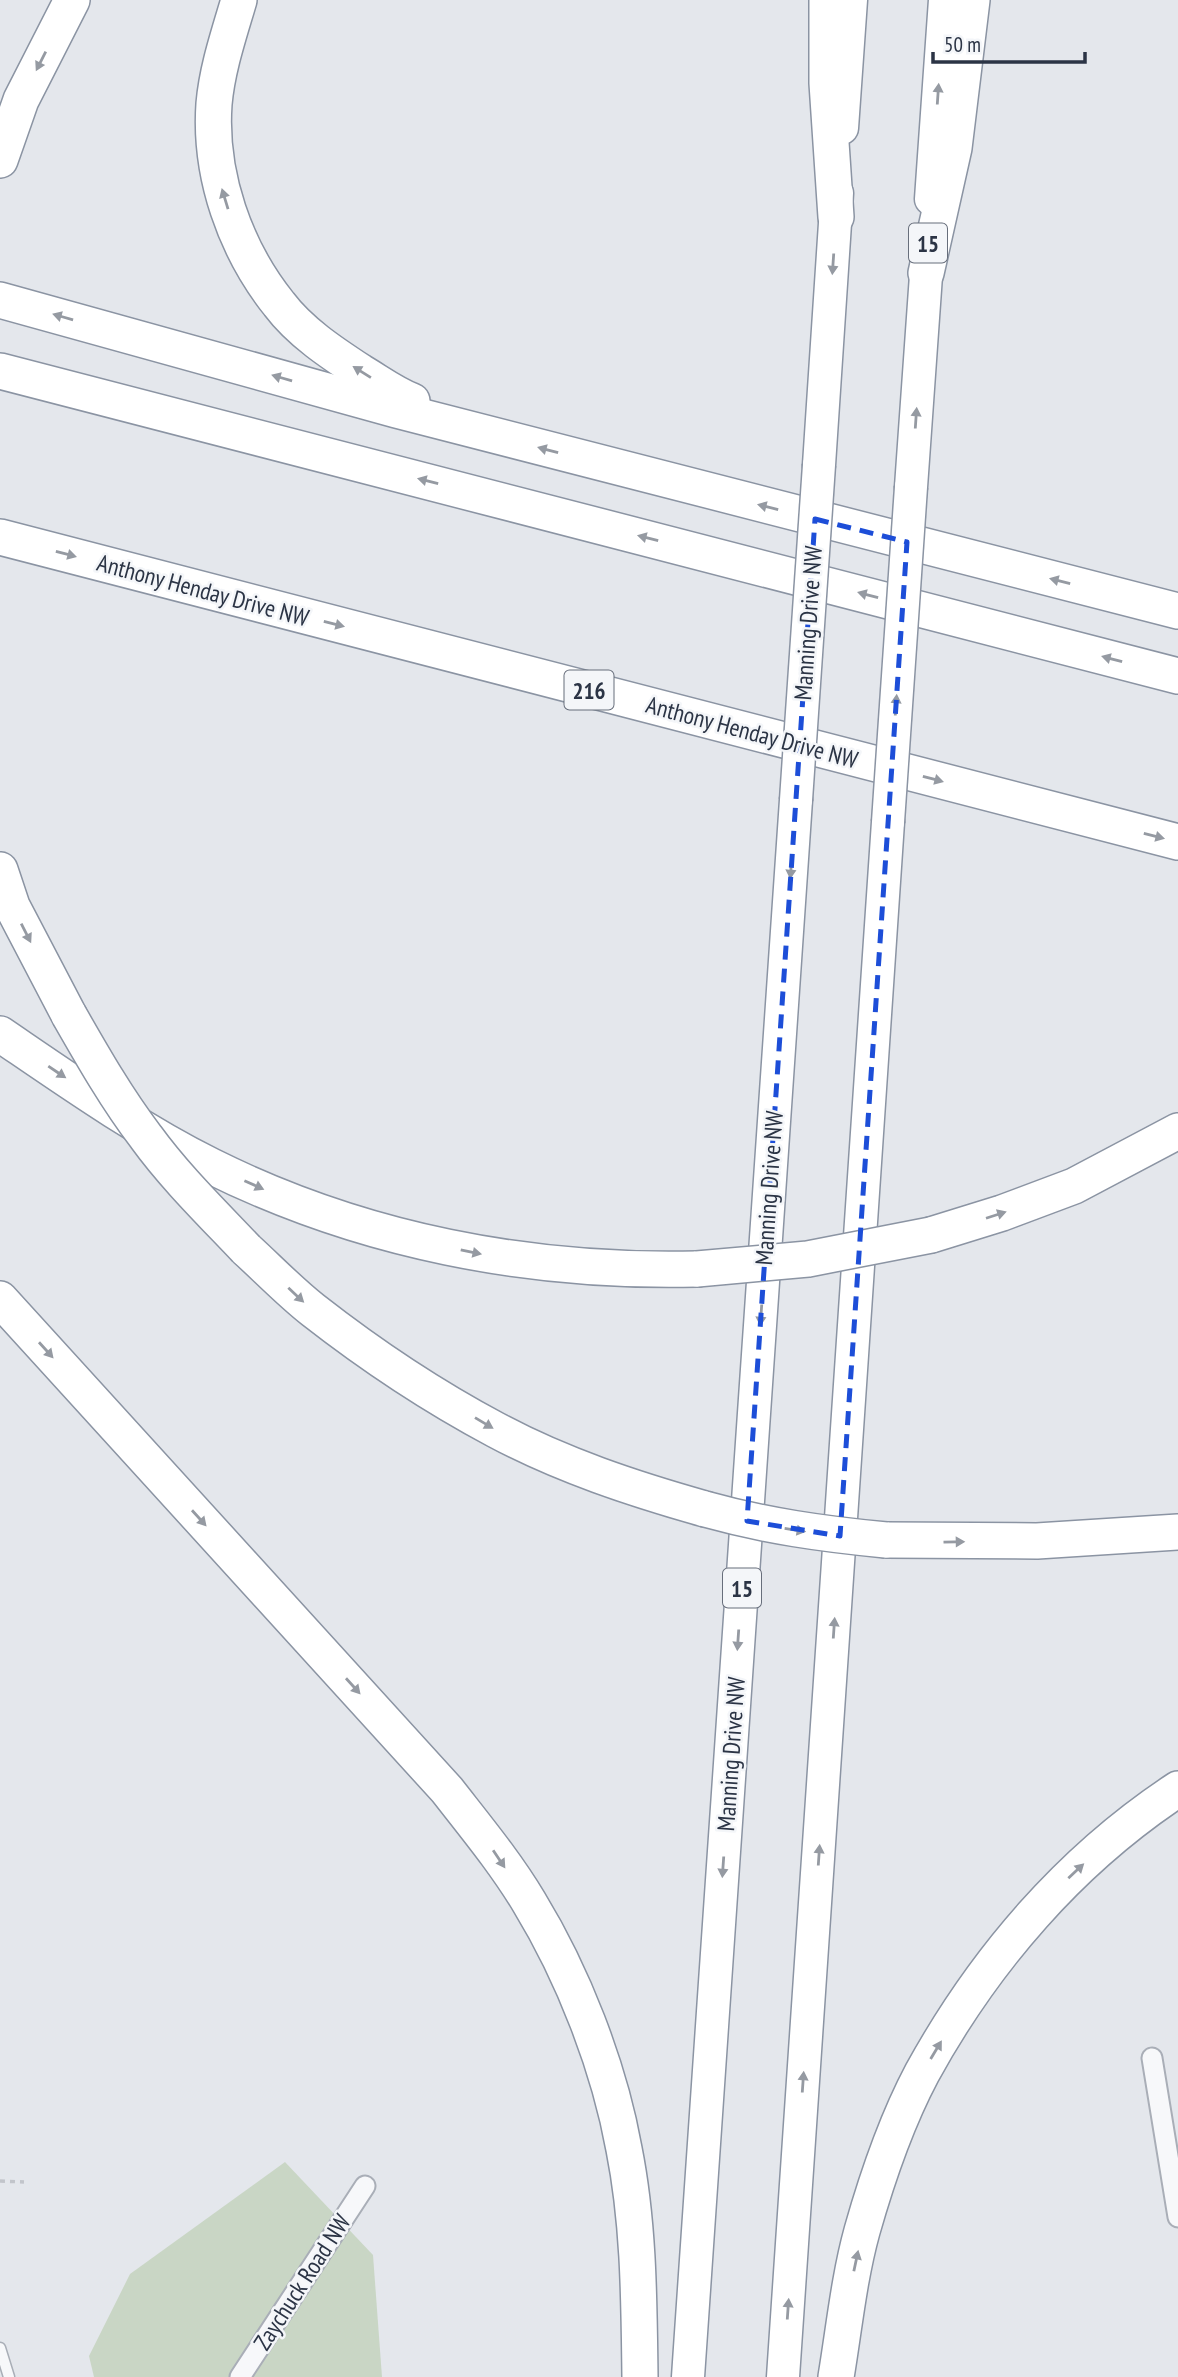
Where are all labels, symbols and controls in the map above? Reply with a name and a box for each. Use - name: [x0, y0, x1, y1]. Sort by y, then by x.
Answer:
- scale bar: [933, 21, 1085, 65]
- text: 50 m: [944, 31, 981, 58]
- one-way arrow: [36, 51, 47, 71]
- one-way arrow: [933, 83, 944, 105]
- one-way arrow: [220, 188, 230, 209]
- road number: 15: [909, 224, 947, 262]
- one-way arrow: [827, 253, 838, 275]
- one-way arrow: [51, 311, 73, 322]
- one-way arrow: [353, 366, 372, 379]
- one-way arrow: [271, 373, 292, 383]
- one-way arrow: [911, 407, 922, 429]
- one-way arrow: [537, 444, 559, 455]
- one-way arrow: [416, 475, 438, 486]
- one-way arrow: [757, 501, 779, 512]
- one-way arrow: [637, 532, 659, 543]
- street label: Manning Drive NW: [787, 545, 829, 701]
- street label: Anthony Henday Drive NW: [94, 547, 312, 633]
- one-way arrow: [56, 550, 77, 560]
- one-way arrow: [1049, 575, 1071, 586]
- one-way arrow: [857, 589, 879, 600]
- one-way arrow: [323, 619, 345, 630]
- one-way arrow: [1101, 653, 1122, 663]
- road number: 216: [564, 670, 614, 710]
- street label: Anthony Henday Drive NW: [643, 689, 861, 775]
- one-way arrow: [891, 693, 902, 715]
- one-way arrow: [923, 774, 945, 785]
- one-way arrow: [1143, 831, 1165, 842]
- one-way arrow: [785, 857, 796, 879]
- one-way arrow: [20, 923, 31, 943]
- one-way arrow: [47, 1066, 66, 1079]
- street label: Manning Drive NW: [748, 1110, 790, 1266]
- one-way arrow: [244, 1179, 264, 1191]
- one-way arrow: [986, 1209, 1007, 1220]
- one-way arrow: [460, 1247, 482, 1258]
- one-way arrow: [287, 1287, 305, 1303]
- one-way arrow: [755, 1304, 766, 1326]
- one-way arrow: [38, 1341, 54, 1359]
- one-way arrow: [475, 1417, 494, 1429]
- one-way arrow: [191, 1509, 207, 1526]
- one-way arrow: [784, 1525, 806, 1536]
- one-way arrow: [944, 1536, 966, 1548]
- road number: 15: [723, 1568, 761, 1608]
- one-way arrow: [829, 1617, 840, 1639]
- one-way arrow: [733, 1629, 744, 1651]
- street label: Manning Drive NW: [710, 1676, 752, 1832]
- one-way arrow: [344, 1677, 360, 1694]
- one-way arrow: [814, 1844, 825, 1866]
- one-way arrow: [493, 1849, 506, 1869]
- one-way arrow: [717, 1856, 728, 1878]
- one-way arrow: [1067, 1863, 1084, 1880]
- one-way arrow: [930, 2040, 943, 2059]
- one-way arrow: [798, 2071, 809, 2093]
- street label: Zaychuck Road NW: [247, 2208, 357, 2356]
- one-way arrow: [850, 2250, 861, 2272]
- one-way arrow: [783, 2298, 794, 2320]

